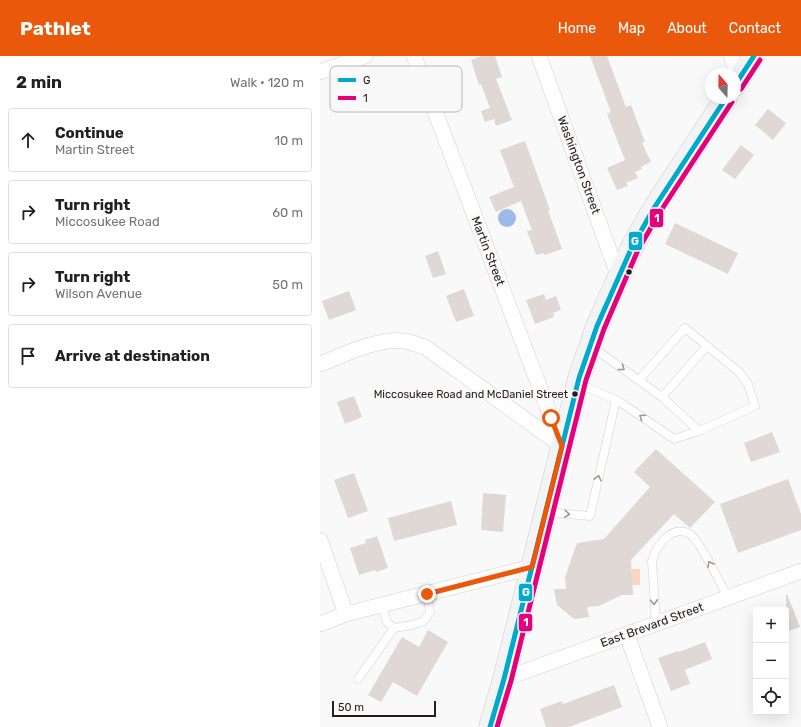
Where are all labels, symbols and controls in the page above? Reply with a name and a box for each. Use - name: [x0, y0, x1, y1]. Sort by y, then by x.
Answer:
- text: Pathlet: [20, 17, 91, 40]
- text: Home: [558, 20, 596, 37]
- text: Map: [618, 20, 645, 37]
- text: About: [667, 20, 707, 37]
- text: Contact: [729, 20, 781, 37]
- legend: [330, 66, 462, 112]
- north arrow: [705, 68, 741, 104]
- text: 2 min: [16, 72, 62, 92]
- text: G: [363, 74, 371, 87]
- text: Walk · 120 m: [230, 75, 304, 90]
- text: 1: [363, 92, 368, 105]
- street label: Washington Street: [555, 114, 603, 216]
- text: Continue: [55, 124, 124, 142]
- icon: ahead: [17, 129, 39, 151]
- text: 10 m: [274, 133, 303, 148]
- text: Martin Street: [55, 142, 134, 157]
- text: Turn right: [55, 196, 130, 214]
- icon: right: [17, 201, 39, 223]
- text: 60 m: [272, 205, 303, 220]
- line badge: 1: [649, 208, 664, 228]
- text: 1: [654, 212, 660, 225]
- text: Miccosukee Road: [55, 214, 160, 229]
- street label: Martin Street: [468, 214, 508, 288]
- line badge: G: [628, 231, 643, 251]
- text: G: [631, 235, 639, 248]
- unlabelled marker: [624, 267, 634, 277]
- text: Turn right: [55, 268, 130, 286]
- icon: right: [17, 273, 39, 295]
- text: 50 m: [272, 277, 303, 292]
- text: Wilson Avenue: [55, 286, 142, 301]
- icon: arrive: [17, 345, 39, 367]
- text: Arrive at destination: [55, 347, 210, 365]
- one-way arrow: [618, 363, 625, 371]
- place label: Miccosukee Road and McDaniel Street: [374, 388, 569, 401]
- marker: Miccosukee Road and McDaniel Street: [570, 389, 580, 399]
- route start: [542, 409, 560, 427]
- one-way arrow: [639, 415, 646, 422]
- one-way arrow: [594, 475, 602, 481]
- one-way arrow: [564, 509, 570, 518]
- one-way arrow: [707, 561, 714, 568]
- line badge: G: [518, 583, 533, 602]
- route end: [418, 585, 436, 603]
- text: G: [522, 586, 530, 599]
- one-way arrow: [650, 599, 659, 605]
- street label: East Brevard Street: [598, 600, 706, 650]
- map controls: [753, 607, 789, 715]
- button: +: [753, 607, 789, 643]
- line badge: 1: [518, 613, 533, 632]
- text: 1: [523, 616, 529, 629]
- button: −: [753, 643, 789, 679]
- button: locate: [753, 679, 789, 715]
- scale bar: [332, 699, 436, 718]
- text: 50 m: [338, 701, 364, 714]

